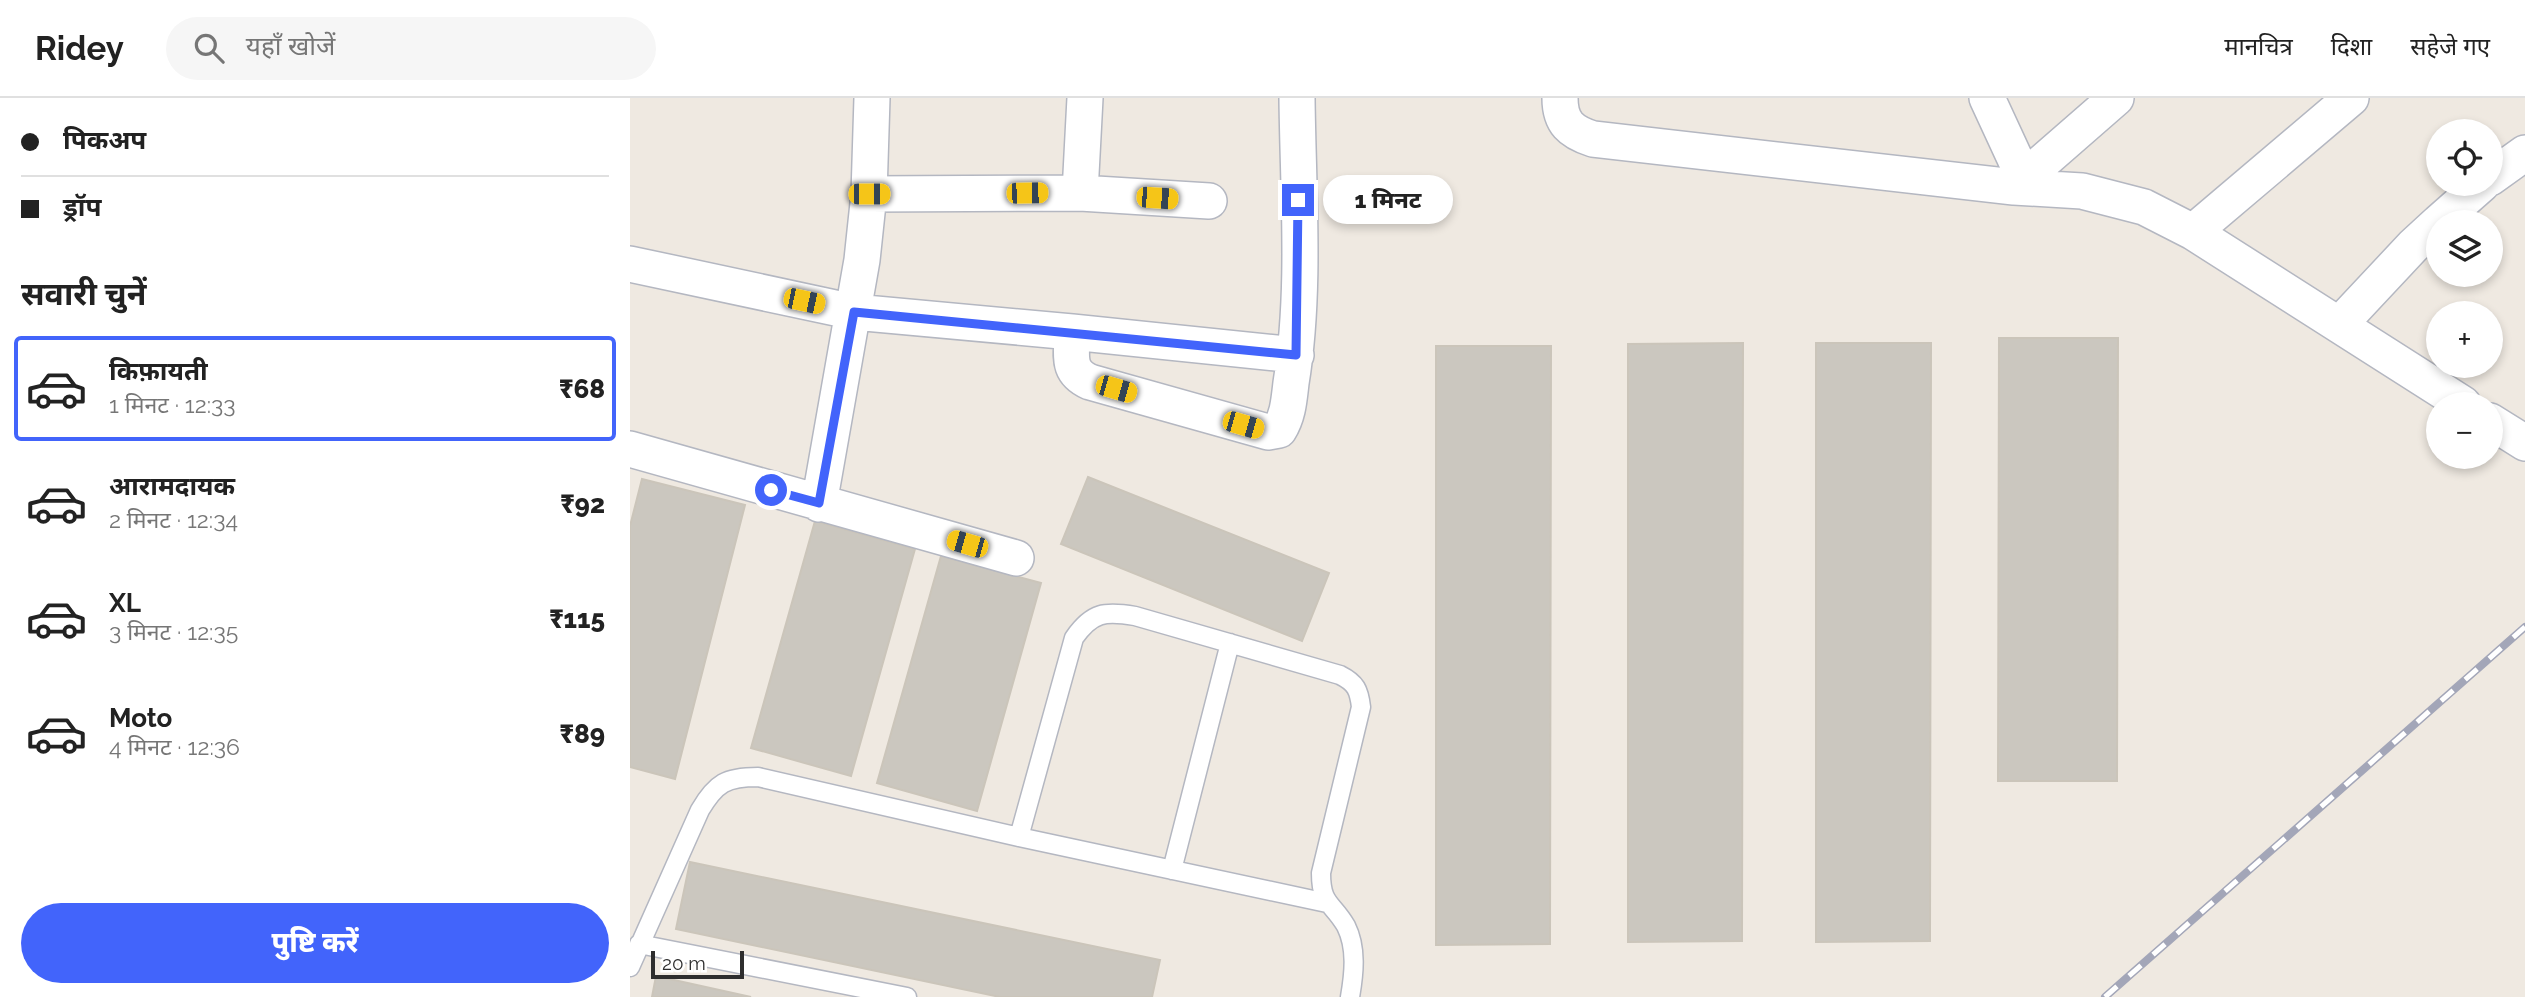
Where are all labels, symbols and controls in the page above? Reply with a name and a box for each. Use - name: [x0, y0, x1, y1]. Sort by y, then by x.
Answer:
- search box: [166, 17, 656, 80]
- text: Ridey: [35, 29, 124, 68]
- icon: search: [190, 29, 228, 67]
- text: यहाँ खोजें: [246, 31, 335, 61]
- text: मानचित्र: [2224, 32, 2293, 61]
- text: दिशा: [2331, 32, 2372, 61]
- text: सहेजे गए: [2410, 32, 2490, 61]
- map controls: [2426, 119, 2503, 469]
- button: locate: [2426, 119, 2503, 196]
- text: पिकअप: [63, 125, 146, 155]
- callout: 1 मिनट: [1322, 176, 1452, 224]
- car: [1006, 182, 1049, 204]
- car: [849, 184, 891, 205]
- route end: [1282, 184, 1314, 216]
- car: [1136, 186, 1179, 210]
- text: 1 मिनट: [1355, 186, 1421, 213]
- text: ड्रॉप: [63, 192, 101, 222]
- button: layers: [2426, 210, 2503, 287]
- text: सवारी चुनें: [21, 275, 146, 312]
- car: [782, 286, 827, 316]
- button: +: [2426, 301, 2503, 378]
- text: किफ़ायती: [109, 356, 208, 386]
- icon: car: [25, 357, 88, 420]
- car: [1093, 373, 1140, 405]
- text: ₹68: [559, 374, 605, 404]
- text: 1 मिनट · 12:33: [109, 391, 236, 418]
- button: −: [2426, 392, 2503, 469]
- car: [1220, 409, 1267, 441]
- text: आरामदायक: [109, 471, 235, 501]
- icon: car: [25, 472, 88, 535]
- route start: [755, 474, 787, 506]
- text: ₹92: [560, 489, 605, 519]
- text: 2 मिनट · 12:34: [109, 506, 238, 533]
- car: [944, 528, 991, 560]
- icon: car: [25, 587, 88, 650]
- text: XL: [109, 588, 141, 618]
- text: ₹115: [549, 604, 605, 634]
- text: 3 मिनट · 12:35: [109, 618, 238, 645]
- icon: car: [25, 702, 88, 765]
- text: Moto: [109, 703, 172, 733]
- text: ₹89: [559, 719, 605, 749]
- text: 4 मिनट · 12:36: [109, 733, 240, 760]
- button: पुष्टि करें: [21, 903, 609, 983]
- scale bar: [651, 948, 744, 980]
- text: 20 m: [662, 952, 706, 974]

